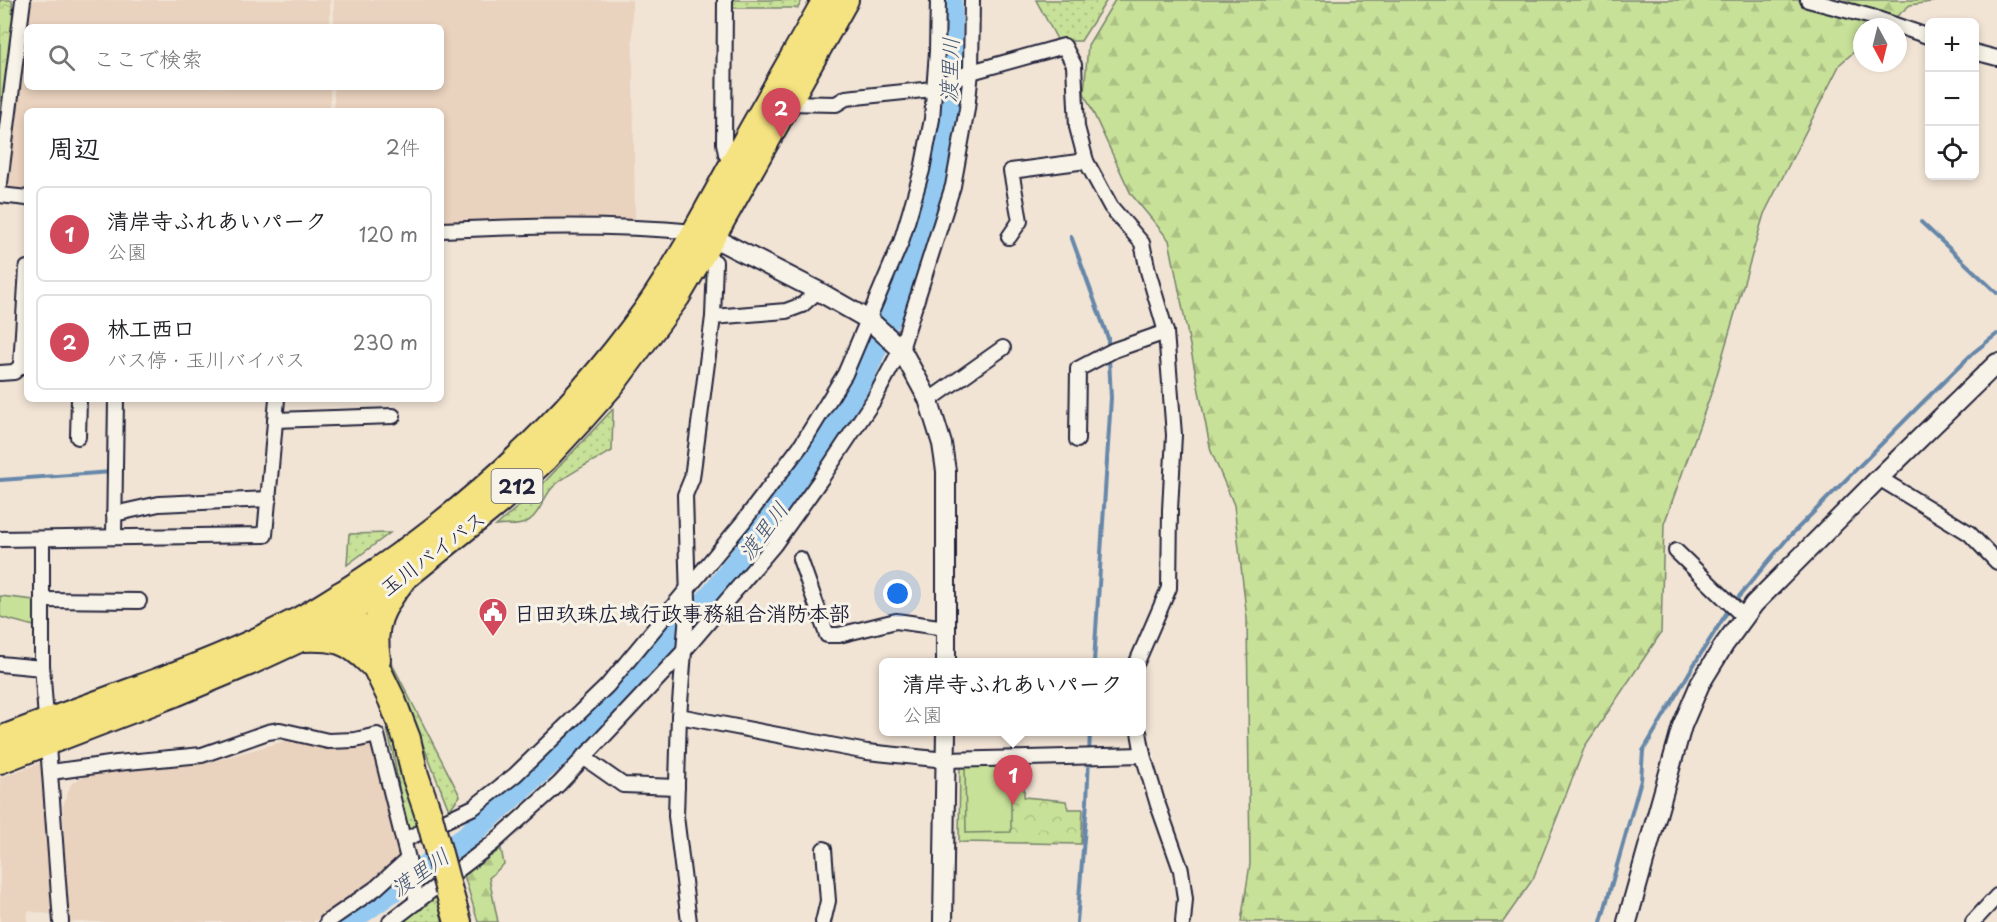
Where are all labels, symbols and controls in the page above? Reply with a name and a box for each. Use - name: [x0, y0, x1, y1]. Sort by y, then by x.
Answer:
- north arrow: [1853, 18, 1907, 72]
- map controls: [1925, 18, 1979, 180]
- button: +: [1925, 18, 1979, 72]
- search box: [24, 24, 444, 90]
- water label: 渡里川: [930, 36, 966, 104]
- icon: search: [45, 41, 78, 74]
- text: ここで検索: [93, 41, 203, 74]
- button: −: [1925, 72, 1979, 126]
- pin: 2: [762, 88, 800, 138]
- button: locate: [1925, 126, 1979, 180]
- text: 周辺: [48, 128, 100, 167]
- text: 2件: [386, 132, 420, 162]
- text: 清岸寺ふれあいパーク: [107, 203, 327, 236]
- text: 1: [65, 219, 74, 249]
- text: 120 m: [359, 219, 418, 249]
- text: 公園: [107, 236, 147, 266]
- text: 林工西口: [107, 311, 195, 344]
- text: 2: [62, 327, 77, 357]
- text: 230 m: [353, 327, 418, 357]
- text: バス停 · 玉川バイパス: [107, 344, 305, 374]
- road number: 212: [492, 469, 542, 503]
- water label: 渡里川: [729, 494, 795, 566]
- street label: 玉川バイパス: [372, 501, 492, 603]
- your location: [883, 579, 912, 608]
- public building icon: 日田玖珠広域行政事務組合消防本部: [477, 596, 509, 638]
- place label: 日田玖珠広域行政事務組合消防本部: [514, 596, 850, 628]
- popup: [879, 658, 1146, 736]
- text: 清岸寺ふれあいパーク: [902, 666, 1123, 699]
- text: 公園: [902, 699, 942, 729]
- pin: 1: [994, 756, 1032, 805]
- water label: 渡里川: [382, 839, 456, 903]

